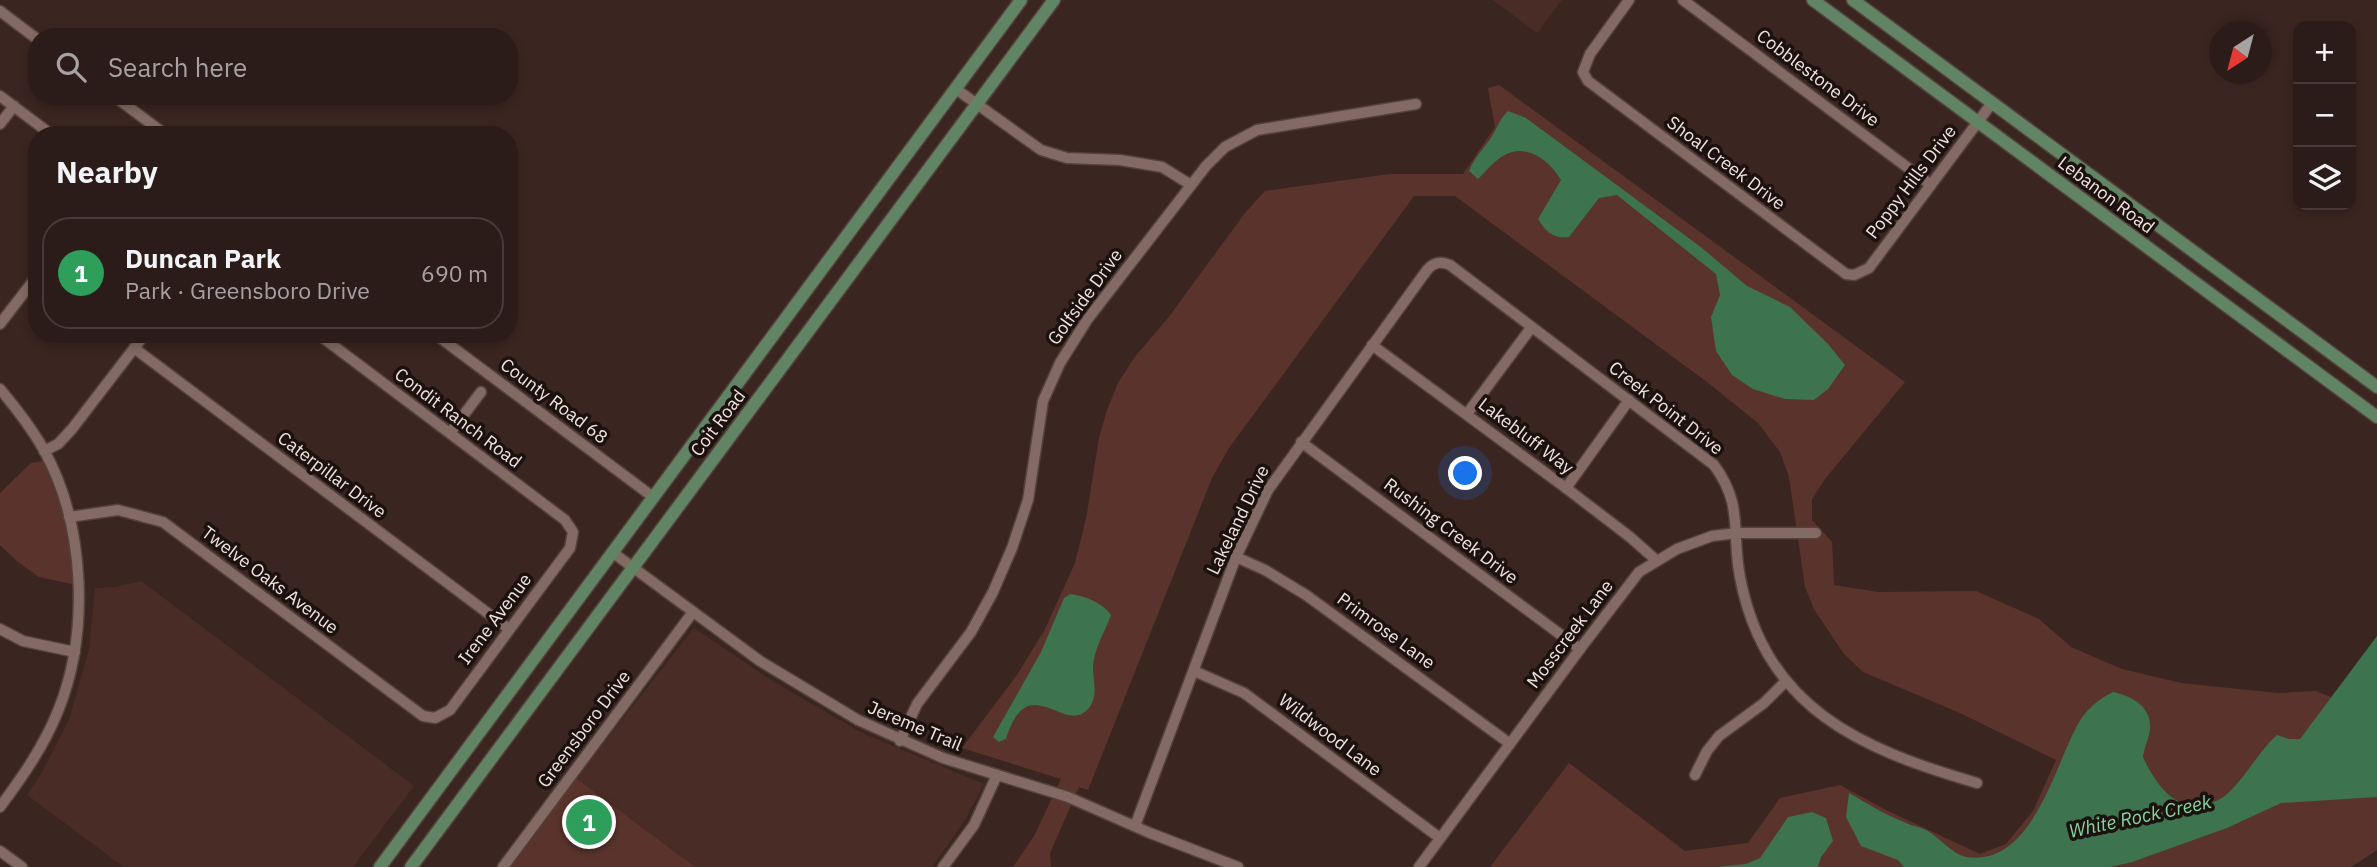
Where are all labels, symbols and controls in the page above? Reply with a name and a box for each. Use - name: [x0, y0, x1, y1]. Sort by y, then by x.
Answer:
- north arrow: [2209, 21, 2272, 84]
- map controls: [2293, 21, 2356, 210]
- button: +: [2293, 21, 2356, 84]
- street label: Cobblestone Drive: [1752, 24, 1884, 131]
- search box: [28, 28, 518, 105]
- icon: search: [52, 48, 90, 86]
- text: Search here: [108, 50, 247, 84]
- button: −: [2293, 84, 2356, 147]
- street label: Shoal Creek Drive: [1662, 111, 1790, 215]
- street label: Poppy Hills Drive: [1860, 120, 1961, 243]
- button: layers: [2293, 147, 2356, 210]
- street label: Lebanon Road: [2053, 151, 2159, 238]
- text: Nearby: [56, 152, 158, 191]
- text: Duncan Park: [125, 241, 281, 275]
- street label: Golfside Drive: [1042, 244, 1127, 349]
- text: 1: [74, 258, 88, 288]
- text: 690 m: [421, 258, 488, 288]
- text: Park · Greensboro Drive: [125, 275, 370, 305]
- street label: County Road 68: [496, 353, 613, 448]
- street label: Creek Point Drive: [1605, 356, 1728, 459]
- street label: Condit Ranch Road: [390, 362, 526, 473]
- street label: Coit Road: [685, 385, 750, 461]
- street label: Lakebluff Way: [1474, 392, 1579, 479]
- street label: Caterpillar Drive: [273, 426, 391, 523]
- your location: [1448, 456, 1482, 490]
- street label: Lakeland Drive: [1201, 461, 1274, 578]
- street label: Rushing Creek Drive: [1380, 473, 1523, 589]
- street label: Twelve Oaks Avenue: [197, 521, 343, 639]
- street label: Irene Avenue: [453, 569, 536, 669]
- street label: Mosscreek Lane: [1521, 575, 1618, 692]
- street label: Primrose Lane: [1333, 587, 1440, 674]
- street label: Greensboro Drive: [532, 665, 635, 792]
- street label: Wildwood Lane: [1274, 688, 1386, 781]
- street label: Jereme Trail: [865, 695, 966, 756]
- water label: White Rock Creek: [2066, 789, 2215, 843]
- pin: 1: [566, 796, 612, 848]

